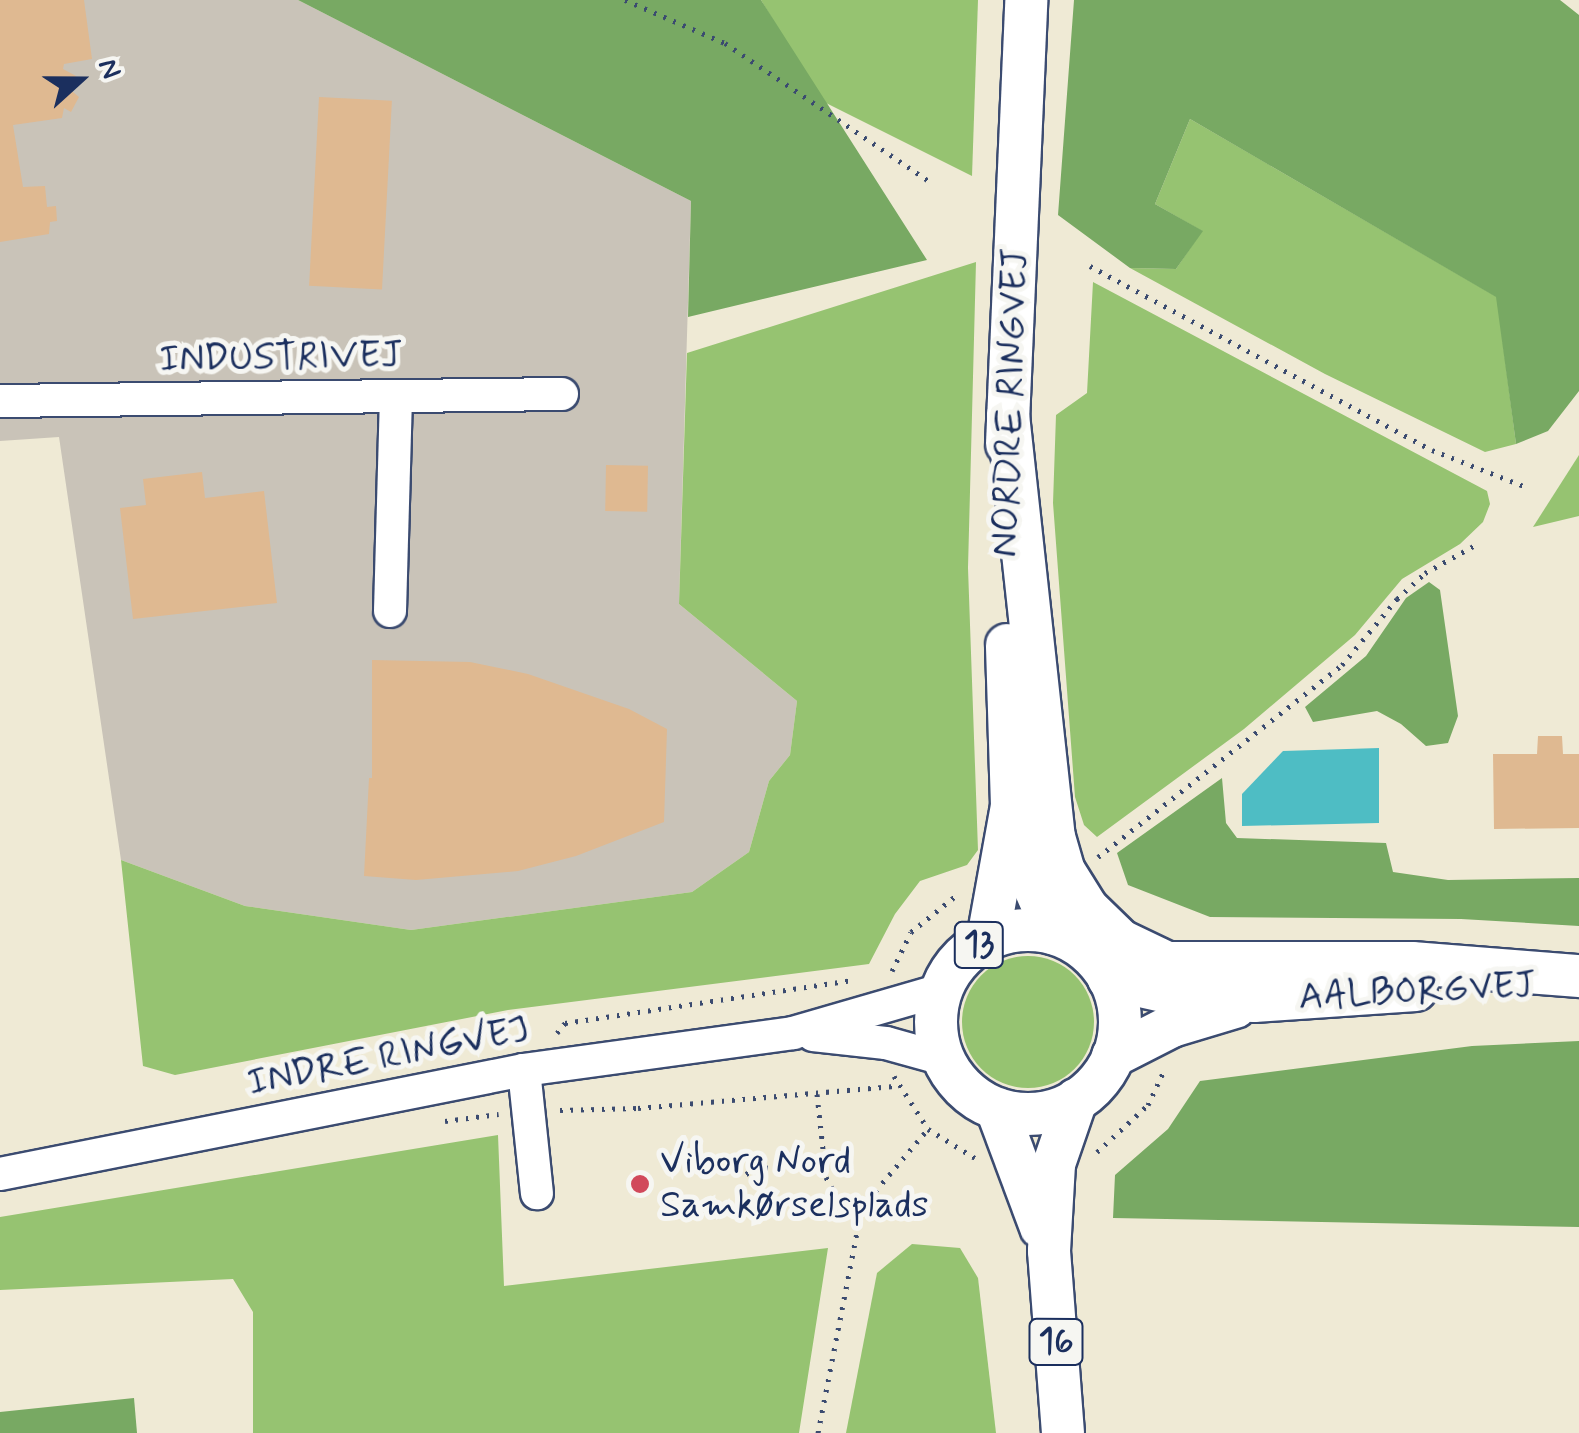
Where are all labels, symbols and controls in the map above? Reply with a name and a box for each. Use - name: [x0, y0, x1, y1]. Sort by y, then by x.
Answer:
- north arrow: [30, 30, 130, 130]
- text: N: [88, 54, 129, 84]
- street label: NORDRE RINGVEJ: [983, 240, 1039, 566]
- street label: INDUSTRIVEJ: [159, 333, 403, 383]
- road number: 13: [952, 915, 1006, 975]
- street label: AALBORGVEJ: [1297, 963, 1537, 1021]
- street label: INDRE RINGVEJ: [237, 1006, 539, 1108]
- place label: Viborg Nord Samkørselsplads: [660, 1139, 929, 1228]
- marker: Viborg Nord Samkørselsplads: [629, 1173, 651, 1195]
- road number: 16: [1028, 1312, 1084, 1372]

